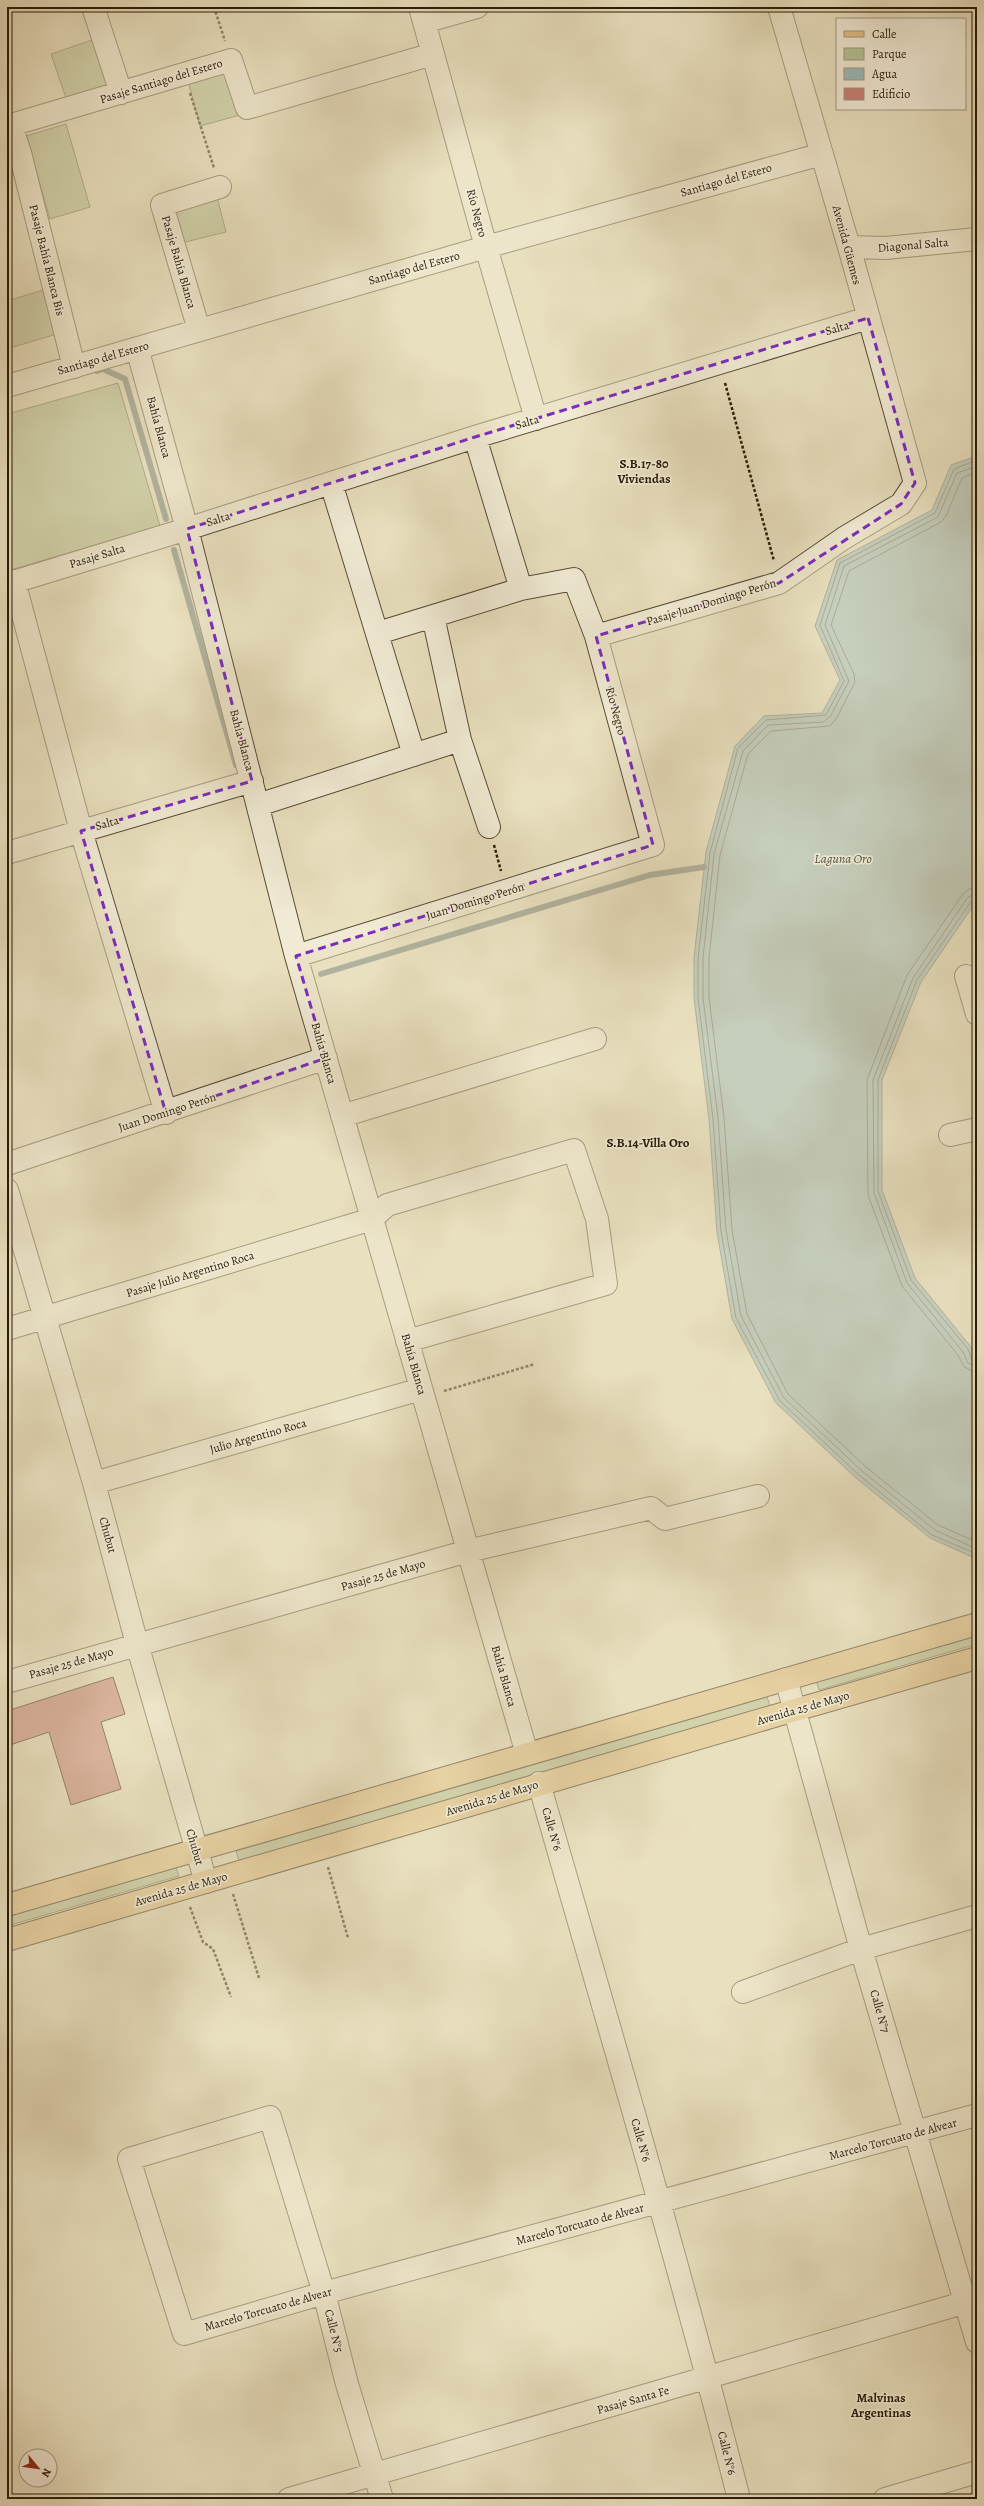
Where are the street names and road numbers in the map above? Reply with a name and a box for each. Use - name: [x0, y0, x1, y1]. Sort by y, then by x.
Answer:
- street label: Pasaje Santiago del Estero: [98, 55, 224, 107]
- street label: Santiago del Estero: [678, 159, 774, 201]
- street label: Río Negro: [463, 187, 491, 239]
- street label: Pasaje Bahía Blanca Bis: [25, 203, 69, 317]
- street label: Avenida Güemes: [828, 203, 865, 287]
- street label: Pasaje Bahía Blanca: [158, 213, 200, 311]
- street label: Diagonal Salta: [877, 234, 949, 256]
- street label: Santiago del Estero: [366, 247, 462, 289]
- street label: Salta: [823, 317, 851, 339]
- street label: Santiago del Estero: [55, 337, 151, 379]
- street label: Bahía Blanca: [143, 394, 175, 460]
- street label: Salta: [513, 411, 541, 433]
- street label: Salta: [204, 508, 232, 530]
- street label: Pasaje Salta: [67, 540, 127, 572]
- street label: Pasaje Juan Domingo Perón: [644, 575, 778, 629]
- street label: Río Negro: [602, 685, 630, 737]
- street label: Bahía Blanca: [226, 707, 258, 773]
- street label: Salta: [93, 812, 121, 834]
- street label: Juan Domingo Perón: [424, 878, 526, 924]
- street label: Bahía Blanca: [308, 1020, 341, 1086]
- street label: Juan Domingo Perón: [116, 1089, 218, 1135]
- street label: Pasaje Julio Argentino Roca: [124, 1247, 256, 1301]
- street label: Bahía Blanca: [398, 1331, 431, 1397]
- street label: Julio Argentino Roca: [208, 1414, 309, 1457]
- street label: Chubut: [95, 1515, 121, 1555]
- street label: Pasaje 25 de Mayo: [339, 1555, 427, 1595]
- street label: Pasaje 25 de Mayo: [27, 1643, 115, 1683]
- street label: Bahía Blanca: [488, 1643, 521, 1709]
- street label: Avenida 25 de Mayo: [754, 1687, 851, 1729]
- street label: Avenida 25 de Mayo: [443, 1776, 540, 1820]
- street label: Calle N°6: [538, 1805, 566, 1853]
- street label: Chubut: [182, 1827, 208, 1867]
- street label: Avenida 25 de Mayo: [132, 1868, 229, 1910]
- street label: Calle N°7: [866, 1988, 894, 2035]
- street label: Marcelo Torcuato de Alvear: [827, 2114, 959, 2164]
- street label: Calle N°6: [627, 2116, 655, 2164]
- street label: Marcelo Torcuato de Alvear: [514, 2199, 646, 2249]
- street label: Marcelo Torcuato de Alvear: [202, 2283, 334, 2335]
- street label: Calle N°5: [321, 2308, 347, 2354]
- street label: Pasaje Santa Fe: [595, 2382, 671, 2418]
- street label: Calle N°6: [714, 2429, 740, 2477]

